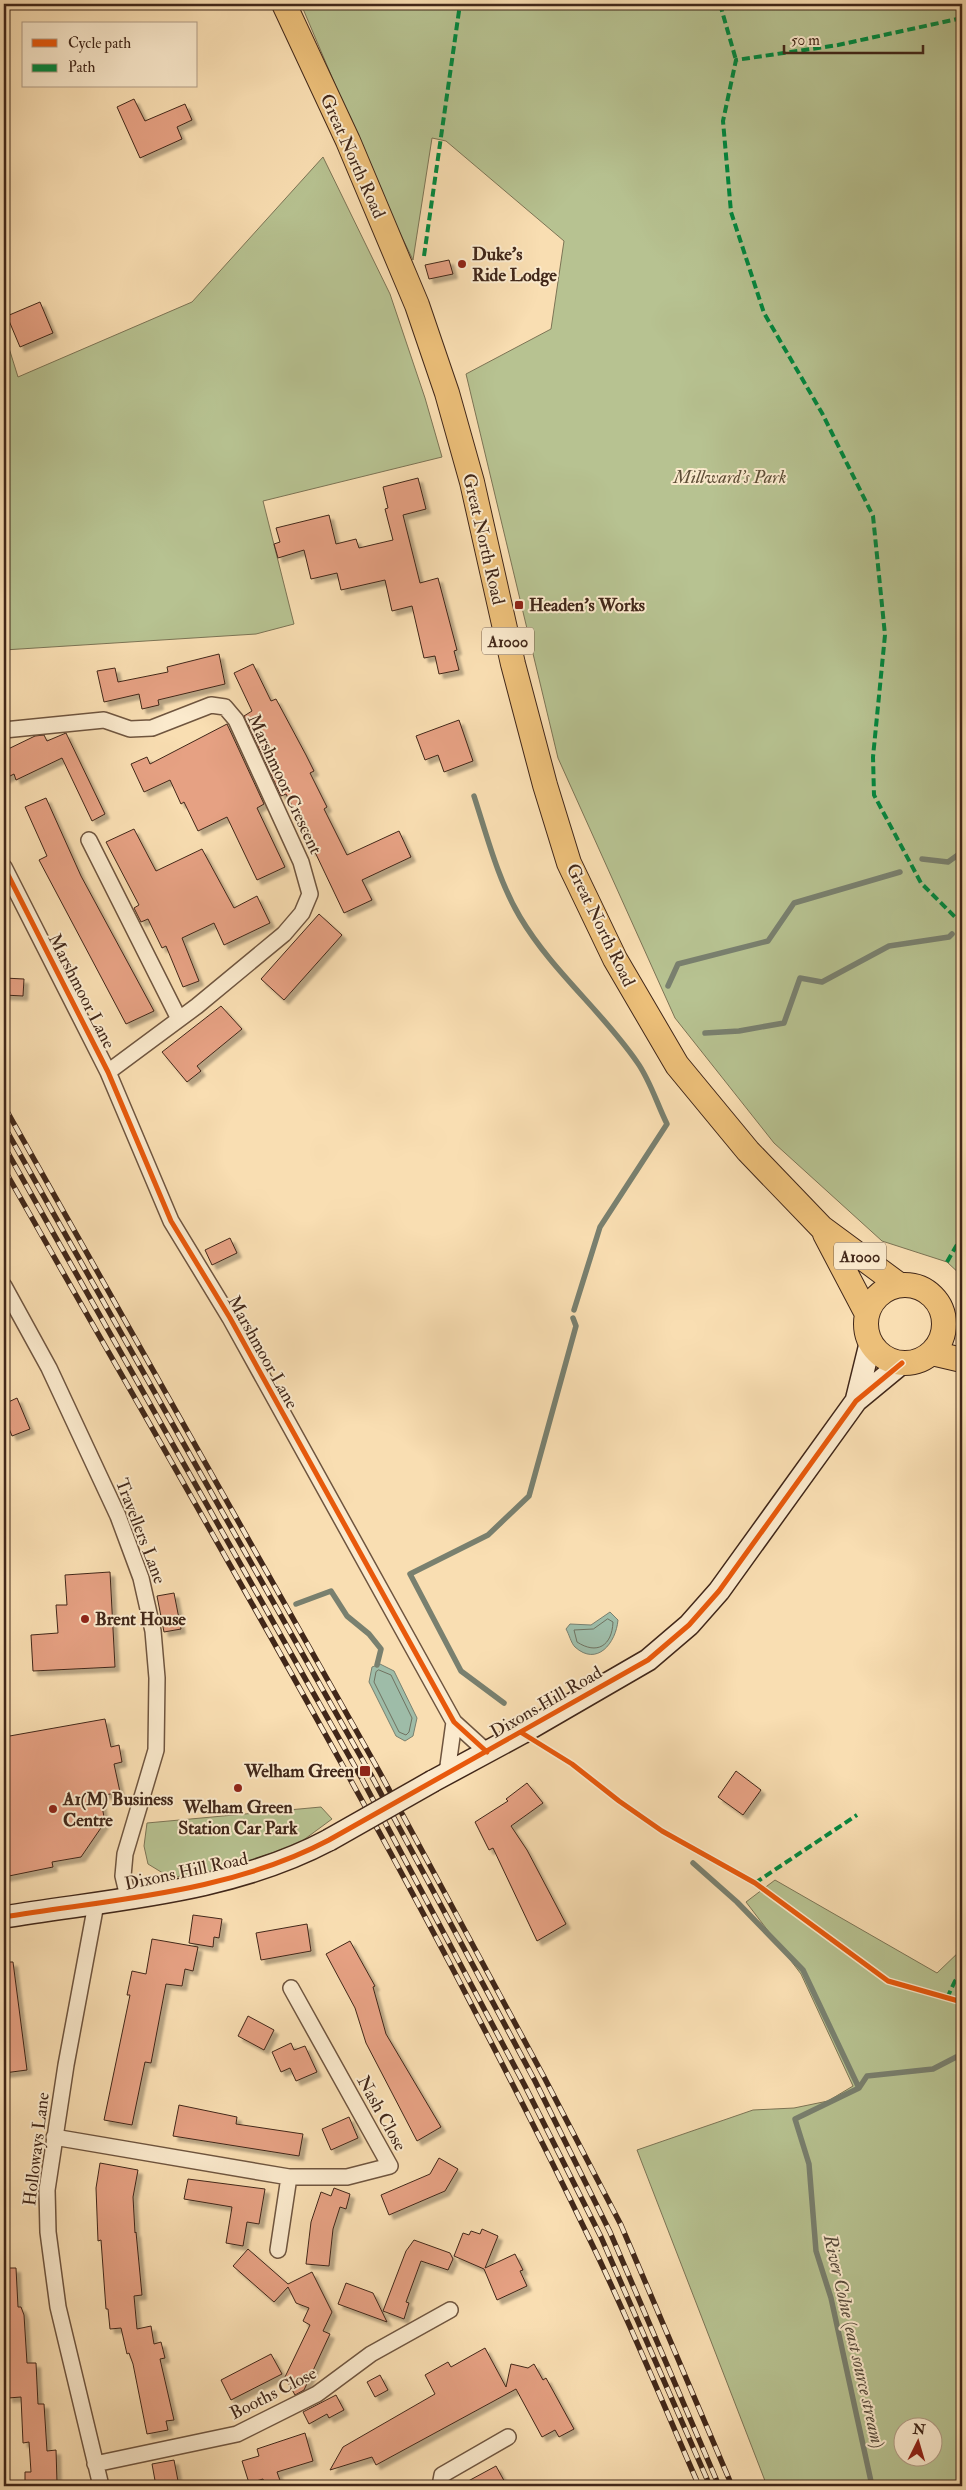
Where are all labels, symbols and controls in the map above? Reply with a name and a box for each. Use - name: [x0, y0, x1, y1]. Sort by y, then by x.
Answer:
- legend: [22, 22, 198, 88]
- scale bar: [784, 22, 922, 54]
- text: 50 m: [791, 31, 820, 50]
- text: Cycle path: [68, 34, 131, 54]
- text: Path: [68, 58, 95, 77]
- street label: Great North Road: [315, 90, 390, 222]
- place label: Duke's Ride Lodge: [472, 243, 557, 287]
- marker: Duke's Ride Lodge: [456, 258, 468, 270]
- park label: Millward's Park: [673, 466, 786, 489]
- street label: Great North Road: [457, 471, 510, 607]
- place label: Headen's Works: [529, 594, 645, 617]
- marker: Headen's Works: [513, 599, 525, 611]
- road number: A1000: [482, 627, 534, 654]
- street label: Marshmoor Crescent: [242, 711, 327, 858]
- street label: Great North Road: [561, 860, 640, 991]
- street label: Marshmoor Lane: [43, 930, 121, 1053]
- road number: A1000: [834, 1242, 886, 1270]
- street label: Marshmoor Lane: [222, 1292, 303, 1413]
- street label: Travellers Lane: [110, 1475, 171, 1588]
- place label: Brent House: [95, 1608, 186, 1631]
- marker: Brent House: [79, 1613, 91, 1625]
- street label: Dixons Hill Road: [486, 1661, 606, 1744]
- place label: Welham Green: [243, 1760, 355, 1783]
- marker: Welham Green: [358, 1764, 372, 1778]
- marker: Welham Green Station Car Park: [232, 1782, 244, 1794]
- place label: A1(M) Business Centre: [62, 1788, 173, 1832]
- place label: Welham Green Station Car Park: [178, 1796, 298, 1840]
- marker: A1(M) Business Centre: [47, 1803, 59, 1815]
- street label: Dixons Hill Road: [122, 1847, 250, 1896]
- street label: Nash Close: [352, 2072, 412, 2155]
- street label: Holloways Lane: [18, 2091, 55, 2207]
- water label: River Colne (east source stream): [818, 2231, 890, 2450]
- street label: Booths Close: [226, 2362, 321, 2425]
- north arrow: [894, 2418, 944, 2468]
- text: N: [911, 2420, 927, 2439]

